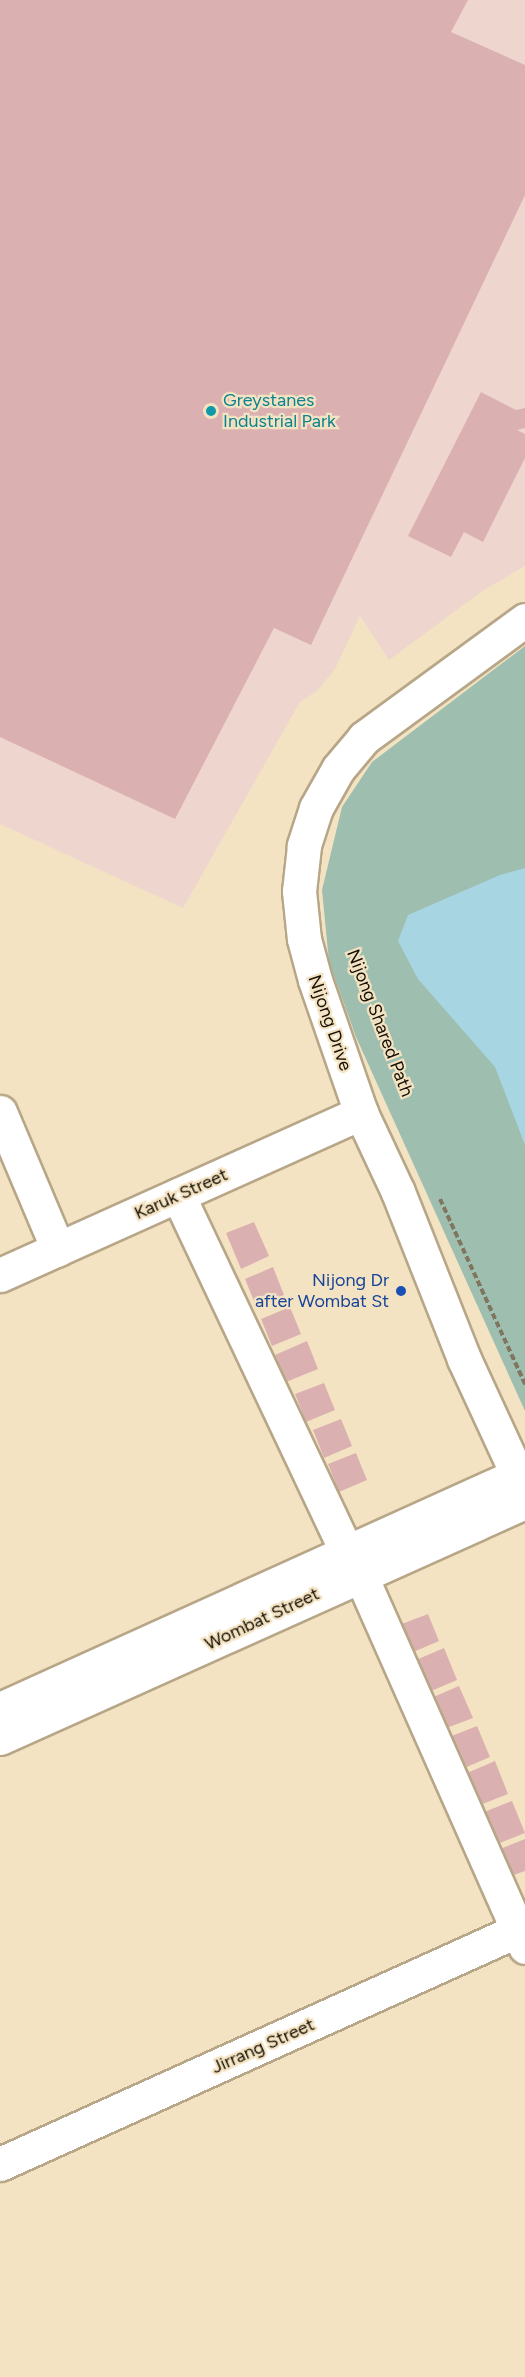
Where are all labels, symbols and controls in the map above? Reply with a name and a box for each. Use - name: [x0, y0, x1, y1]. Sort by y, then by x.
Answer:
- place label: Greystanes Industrial Park: [223, 390, 336, 432]
- marker: Greystanes Industrial Park: [204, 404, 218, 418]
- street label: Nijong Shared Path: [342, 946, 418, 1100]
- street label: Nijong Drive: [303, 972, 357, 1074]
- street label: Karuk Street: [131, 1164, 231, 1224]
- place label: Nijong Dr after Wombat St: [255, 1270, 389, 1312]
- marker: Nijong Dr after Wombat St: [394, 1284, 408, 1298]
- street label: Wombat Street: [201, 1583, 323, 1655]
- street label: Jirrang Street: [208, 2014, 318, 2078]

